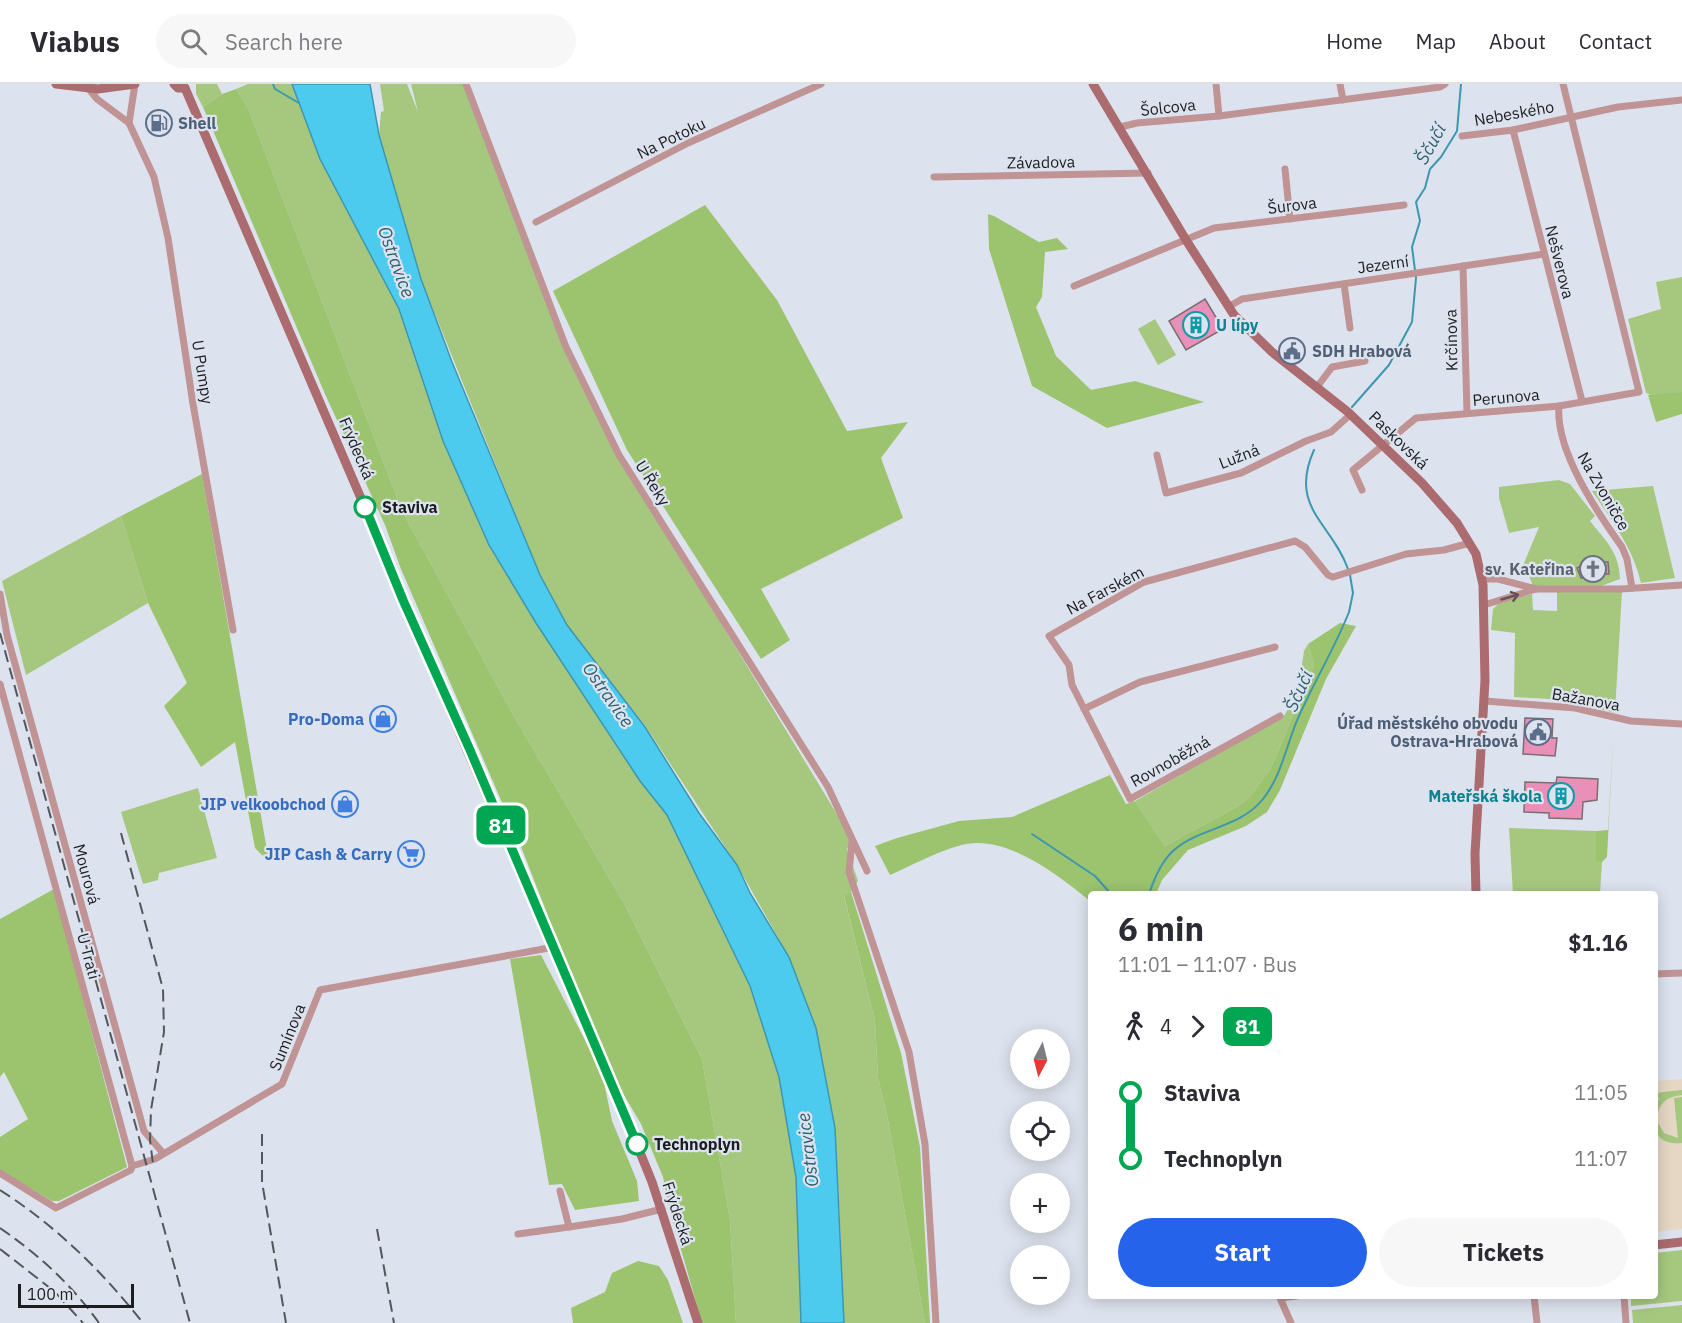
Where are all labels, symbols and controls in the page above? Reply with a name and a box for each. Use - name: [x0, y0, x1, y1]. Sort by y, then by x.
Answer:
- search box: [156, 14, 576, 68]
- text: Viabus: [30, 23, 120, 60]
- icon: search: [177, 25, 210, 58]
- text: Search here: [225, 27, 343, 56]
- text: Home: [1326, 27, 1383, 55]
- text: Map: [1416, 27, 1456, 55]
- text: About: [1489, 27, 1546, 55]
- text: Contact: [1579, 27, 1652, 55]
- street label: Šolcova: [1139, 93, 1197, 120]
- street label: Nebeského: [1472, 96, 1556, 130]
- fuel station icon: Shell: [144, 108, 174, 138]
- place label: Shell: [178, 113, 216, 133]
- street label: Na Potoku: [633, 113, 709, 163]
- water label: Ščučí: [1409, 117, 1452, 168]
- street label: Závadova: [1007, 151, 1076, 173]
- street label: Šurova: [1266, 191, 1318, 218]
- water label: Ostravice: [373, 223, 420, 301]
- street label: Nešverova: [1541, 223, 1579, 301]
- street label: Jezerní: [1356, 250, 1410, 278]
- street label: Krčínova: [1440, 308, 1462, 371]
- building icon: U lípy: [1181, 310, 1211, 340]
- place label: U lípy: [1216, 315, 1259, 335]
- public building icon: SDH Hrabová: [1277, 336, 1307, 366]
- street label: U Pumpy: [188, 339, 218, 405]
- place label: SDH Hrabová: [1312, 341, 1412, 361]
- street label: Perunova: [1472, 384, 1541, 410]
- street label: Paskovská: [1365, 407, 1433, 474]
- street label: Frýdecká: [335, 414, 379, 483]
- street label: Lužná: [1216, 439, 1263, 473]
- street label: Na Zvoničce: [1573, 448, 1635, 534]
- street label: U Řeky: [631, 457, 675, 509]
- marker: Staviva: [354, 496, 376, 518]
- place label: Staviva: [382, 497, 438, 517]
- church icon: sv. Kateřina: [1578, 554, 1608, 584]
- place label: sv. Kateřina: [1485, 559, 1574, 579]
- street label: Na Farském: [1063, 561, 1147, 619]
- one-way arrow: [1500, 591, 1519, 602]
- water label: Ostravice: [578, 658, 639, 732]
- water label: Ščučí: [1278, 664, 1319, 715]
- street label: Bažanova: [1550, 683, 1622, 715]
- shop icon: Pro-Doma: [368, 704, 398, 734]
- place label: Pro-Doma: [288, 709, 364, 729]
- place label: Úřad městského obvodu Ostrava-Hrabová: [1337, 712, 1518, 751]
- public building icon: Úřad městského obvodu Ostrava-Hrabová: [1523, 717, 1553, 747]
- street label: Rovnoběžná: [1127, 731, 1214, 791]
- building icon: Mateřská škola: [1546, 781, 1576, 811]
- place label: Mateřská škola: [1428, 786, 1542, 806]
- shop icon: JIP velkoobchod: [330, 789, 360, 819]
- place label: JIP velkoobchod: [200, 794, 326, 814]
- line badge: 81: [474, 806, 528, 844]
- text: 81: [488, 811, 514, 839]
- supermarket icon: JIP Cash & Carry: [396, 839, 426, 869]
- street label: Mourová: [69, 841, 105, 907]
- place label: JIP Cash & Carry: [265, 844, 392, 864]
- text: 6 min: [1118, 907, 1204, 950]
- text: $1.16: [1568, 928, 1628, 957]
- street label: U Trati: [73, 931, 105, 981]
- text: 11:01 – 11:07 · Bus: [1118, 951, 1297, 978]
- street label: Sumínova: [265, 1000, 310, 1073]
- icon: walk: [1118, 1010, 1151, 1043]
- icon: forward: [1181, 1010, 1214, 1043]
- text: 81: [1235, 1012, 1260, 1040]
- text: 4: [1160, 1013, 1172, 1040]
- north arrow: [1010, 1029, 1070, 1089]
- map controls: [1010, 1029, 1070, 1305]
- text: Staviva: [1164, 1078, 1241, 1107]
- text: 11:05: [1574, 1079, 1628, 1106]
- button: locate: [1010, 1101, 1070, 1161]
- water label: Ostravice: [792, 1112, 823, 1188]
- marker: Technoplyn: [626, 1133, 648, 1155]
- place label: Technoplyn: [654, 1134, 740, 1154]
- text: Technoplyn: [1164, 1144, 1283, 1173]
- text: 11:07: [1574, 1145, 1628, 1172]
- button: +: [1010, 1173, 1070, 1233]
- street label: Frýdecká: [658, 1179, 698, 1248]
- button: Start: [1118, 1218, 1367, 1287]
- button: Tickets: [1379, 1218, 1628, 1287]
- button: −: [1010, 1245, 1070, 1305]
- scale bar: [18, 1281, 134, 1308]
- text: 100 m: [27, 1284, 74, 1304]

